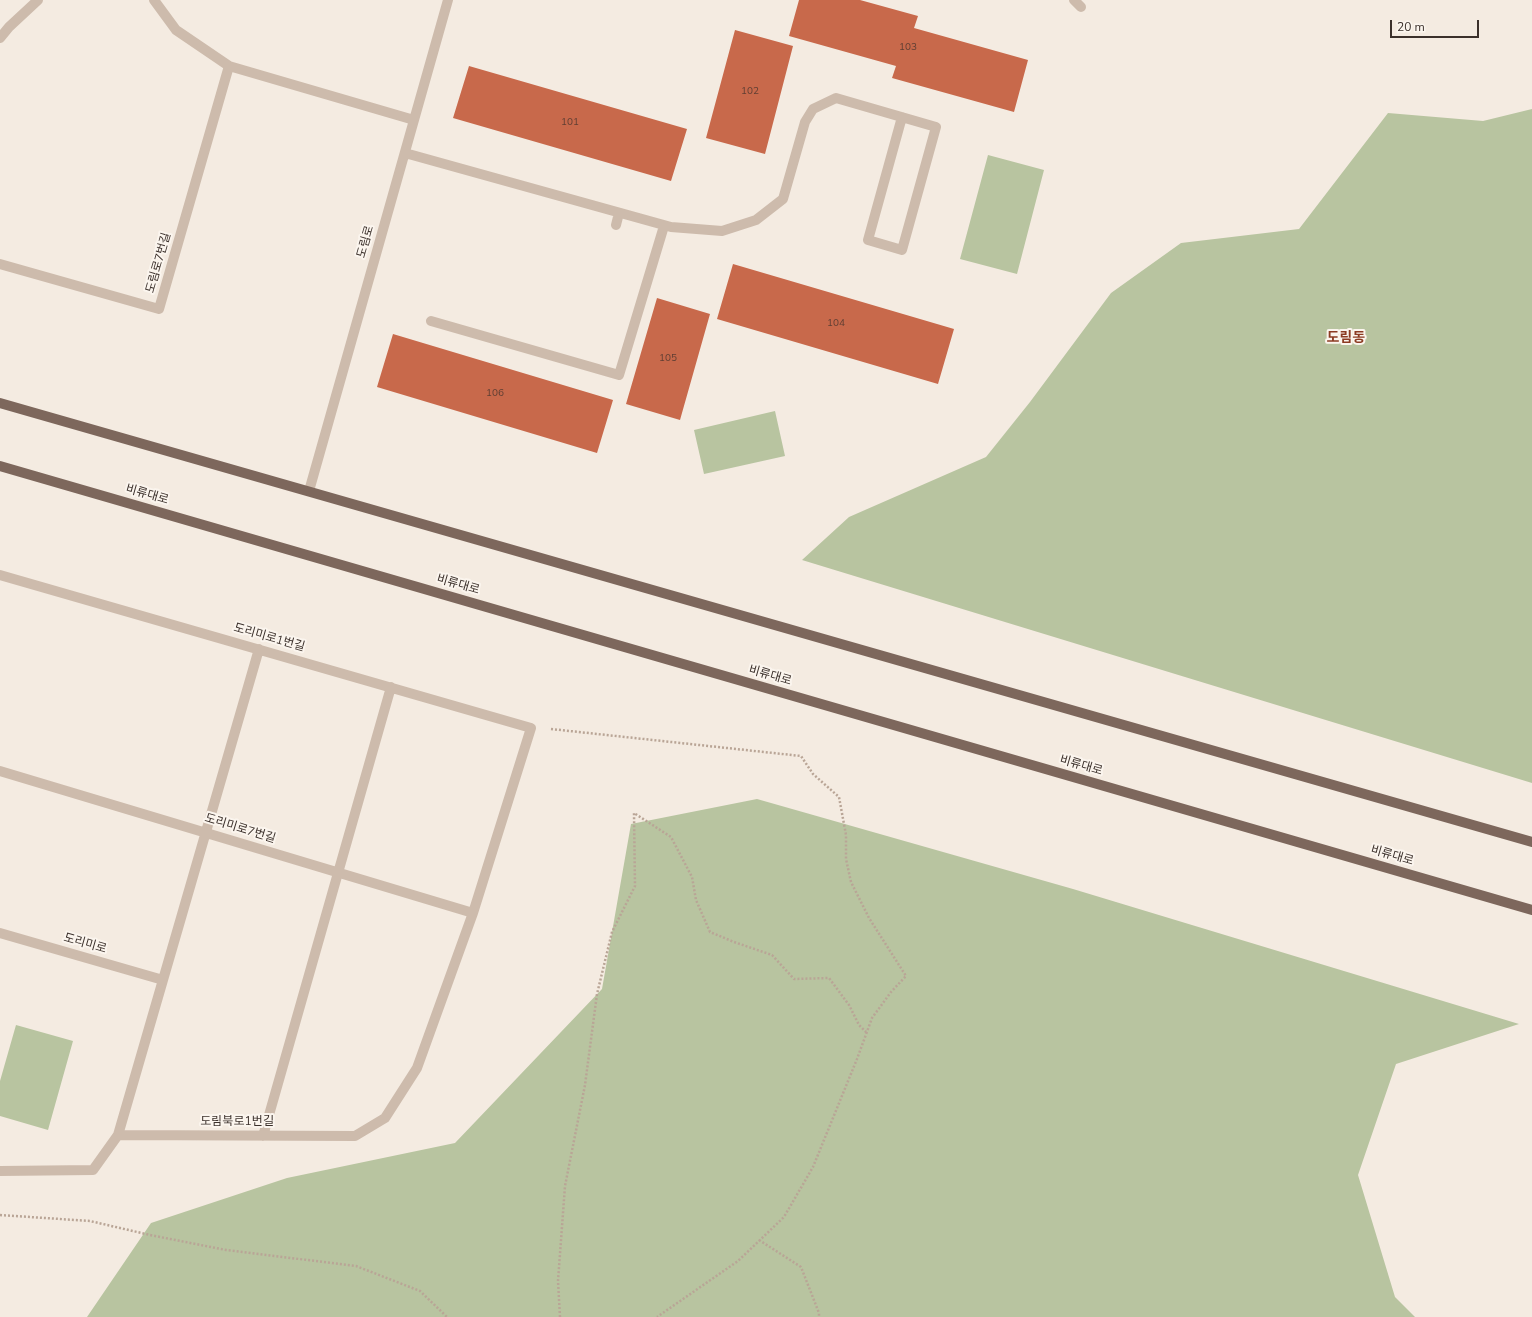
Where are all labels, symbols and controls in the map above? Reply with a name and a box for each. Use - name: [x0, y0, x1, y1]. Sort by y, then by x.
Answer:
- scale bar: [1392, 12, 1481, 38]
- text: 20 m: [1397, 19, 1425, 35]
- house number: 103: [899, 42, 917, 54]
- house number: 102: [741, 86, 759, 98]
- house number: 101: [561, 117, 579, 129]
- street label: 도림로: [355, 224, 377, 260]
- street label: 도림로7번길: [143, 231, 175, 295]
- house number: 104: [827, 318, 845, 330]
- district label: 도림동: [1327, 331, 1365, 347]
- house number: 105: [659, 353, 677, 365]
- house number: 106: [486, 388, 504, 400]
- street label: 비류대로: [124, 482, 170, 508]
- street label: 비류대로: [435, 572, 481, 598]
- street label: 도리미로1번길: [232, 621, 306, 655]
- street label: 비류대로: [747, 663, 793, 689]
- street label: 비류대로: [1058, 753, 1104, 779]
- street label: 도리미로7번길: [203, 811, 277, 847]
- street label: 비류대로: [1369, 843, 1415, 869]
- street label: 도리미로: [62, 931, 108, 957]
- street label: 도림북로1번길: [200, 1115, 274, 1129]

